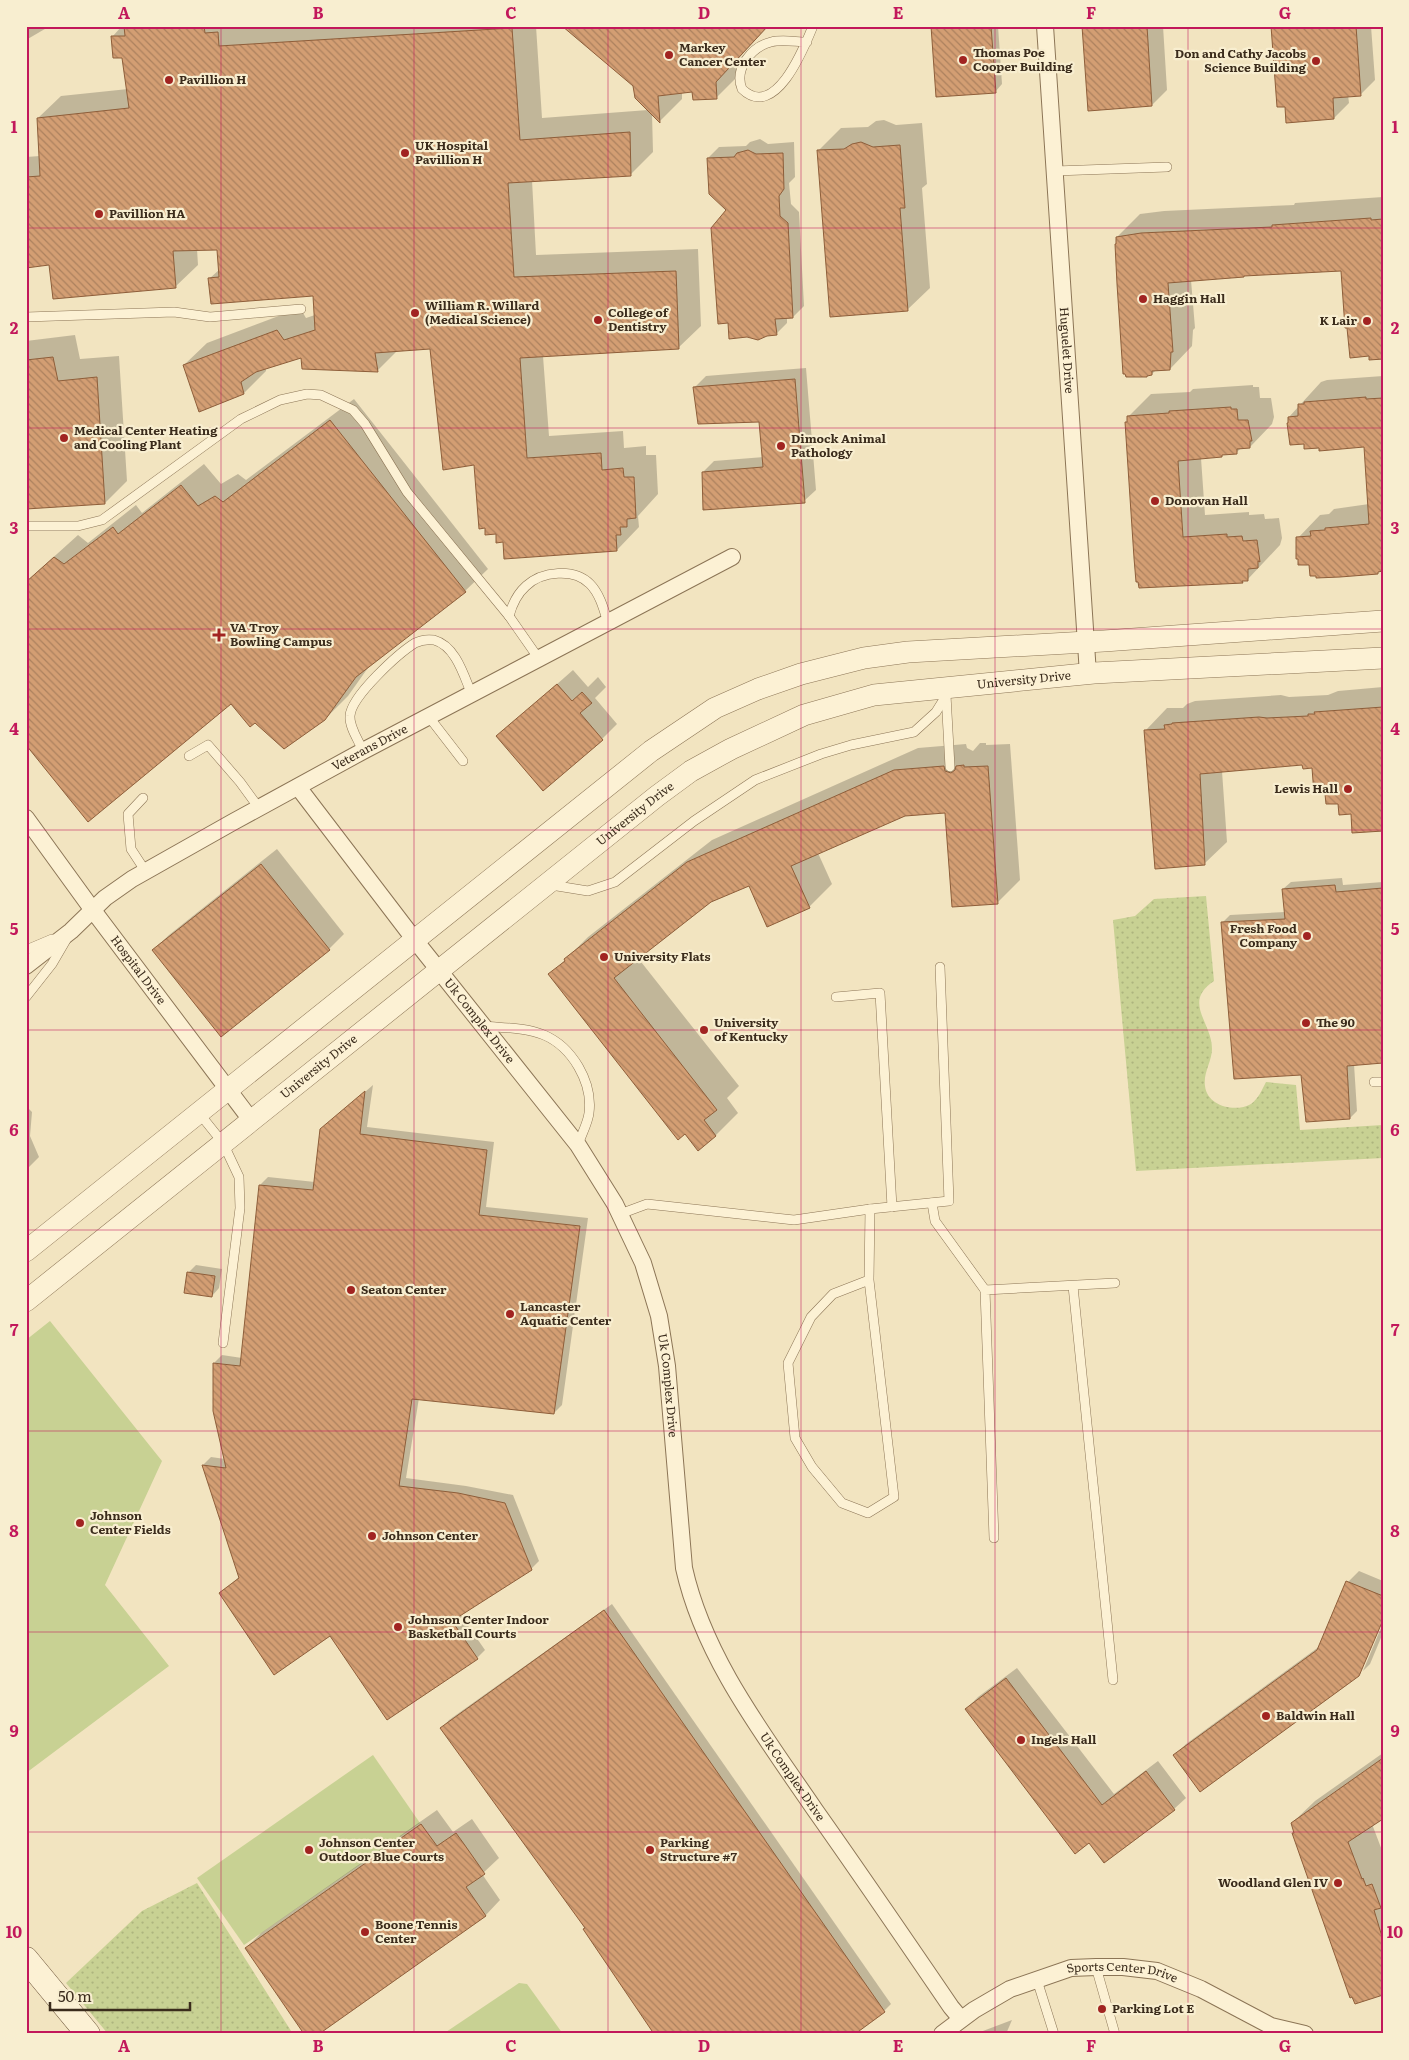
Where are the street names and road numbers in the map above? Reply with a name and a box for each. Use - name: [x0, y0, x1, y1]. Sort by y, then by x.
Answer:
- street label: Huguelet Drive: [1056, 306, 1079, 394]
- street label: University Drive: [976, 665, 1072, 693]
- street label: Veterans Drive: [328, 719, 410, 775]
- street label: University Drive: [592, 777, 677, 849]
- street label: Hospital Drive: [107, 931, 171, 1008]
- street label: Uk Complex Drive: [440, 974, 520, 1067]
- street label: University Drive: [276, 1029, 361, 1102]
- street label: Uk Complex Drive: [654, 1332, 683, 1438]
- street label: Uk Complex Drive: [756, 1728, 830, 1824]
- street label: Sports Center Drive: [1064, 1957, 1181, 1987]

